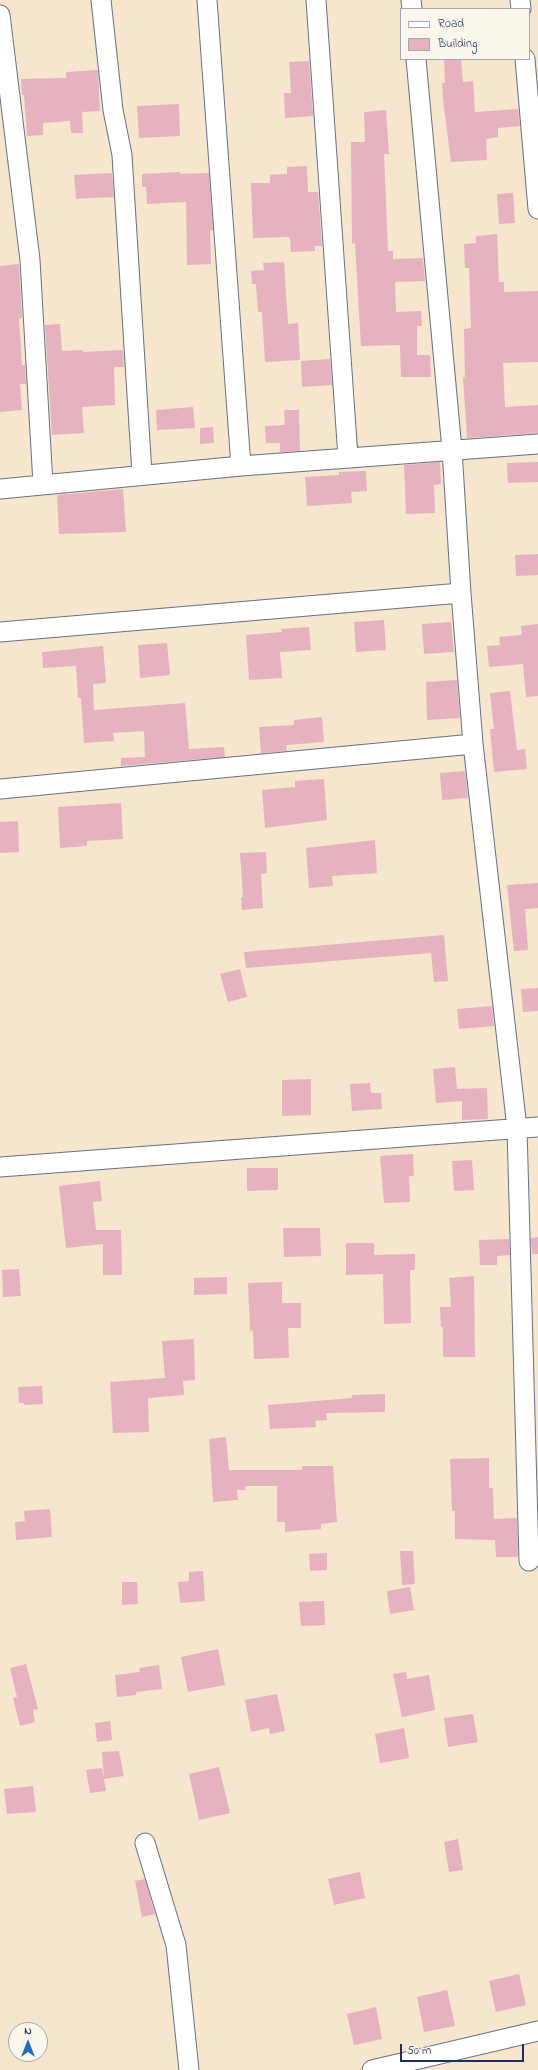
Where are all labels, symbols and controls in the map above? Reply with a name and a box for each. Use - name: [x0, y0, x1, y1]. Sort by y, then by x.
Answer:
- legend: [400, 8, 530, 60]
- text: Road: [438, 15, 464, 33]
- text: Building: [438, 35, 477, 53]
- north arrow: [8, 2022, 48, 2062]
- text: N: [24, 2023, 32, 2039]
- scale bar: [402, 2036, 526, 2062]
- text: 50 m: [407, 2042, 431, 2060]

